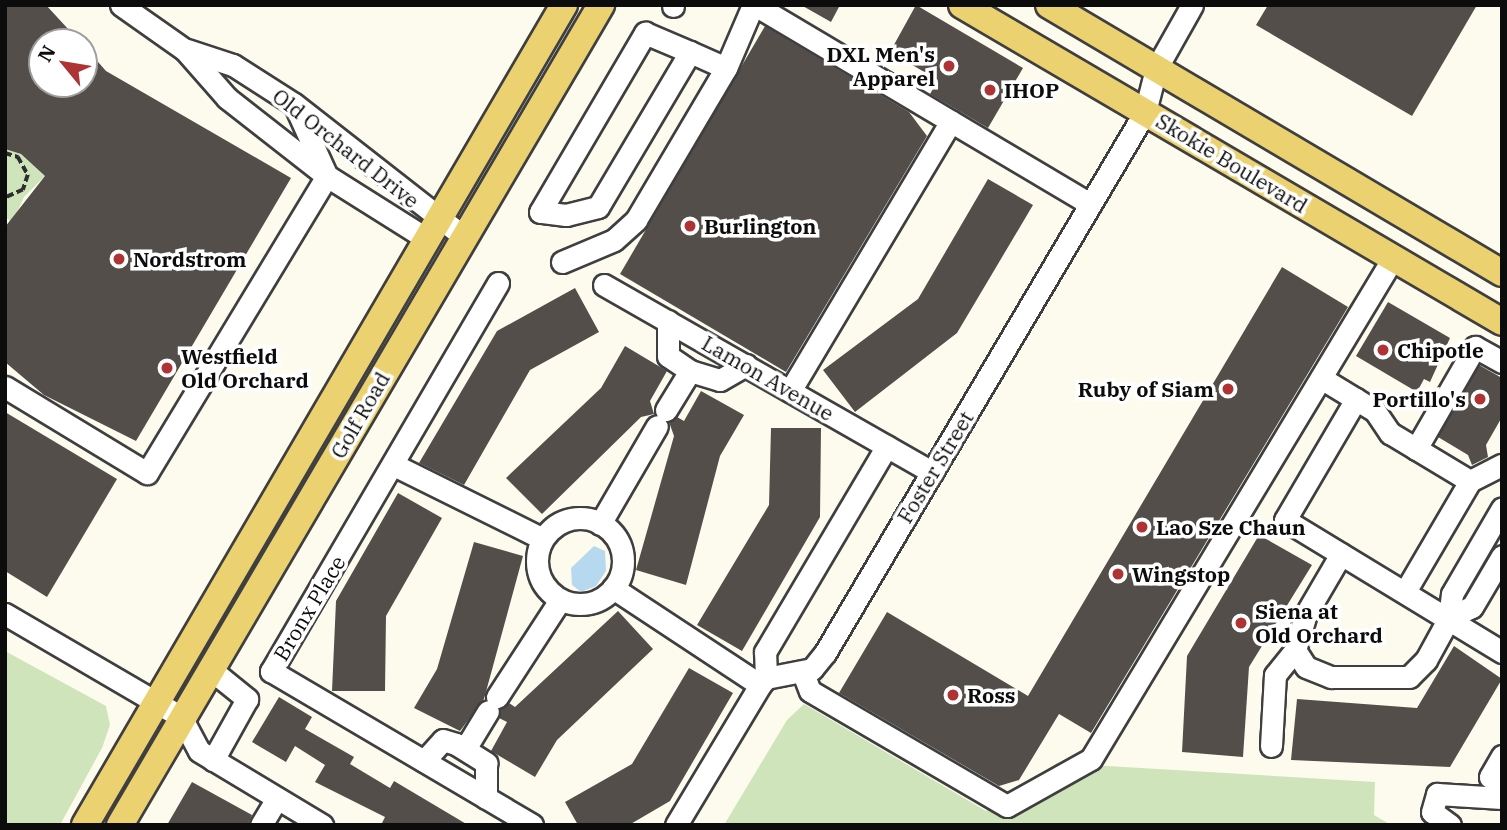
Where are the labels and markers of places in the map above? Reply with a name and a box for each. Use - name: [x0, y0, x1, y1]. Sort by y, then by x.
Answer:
- place label: DXL Men's Apparel: [827, 41, 935, 91]
- marker: DXL Men's Apparel: [941, 58, 957, 74]
- place label: IHOP: [1004, 77, 1059, 103]
- marker: IHOP: [982, 82, 998, 98]
- place label: Burlington: [704, 213, 816, 239]
- marker: Burlington: [682, 218, 698, 234]
- place label: Nordstrom: [133, 246, 246, 272]
- marker: Nordstrom: [111, 251, 127, 267]
- place label: Chipotle: [1397, 337, 1484, 363]
- marker: Chipotle: [1375, 342, 1391, 358]
- place label: Westfield Old Orchard: [181, 343, 309, 393]
- marker: Westfield Old Orchard: [159, 360, 175, 376]
- place label: Ruby of Siam: [1078, 376, 1214, 402]
- marker: Ruby of Siam: [1220, 381, 1236, 397]
- place label: Portillo's: [1373, 386, 1466, 412]
- marker: Portillo's: [1472, 391, 1488, 407]
- place label: Lao Sze Chaun: [1156, 514, 1306, 540]
- marker: Lao Sze Chaun: [1134, 519, 1150, 535]
- place label: Wingstop: [1132, 561, 1230, 587]
- marker: Wingstop: [1110, 566, 1126, 582]
- place label: Siena at Old Orchard: [1255, 598, 1383, 648]
- marker: Siena at Old Orchard: [1233, 615, 1249, 631]
- place label: Ross: [967, 682, 1015, 708]
- marker: Ross: [945, 687, 961, 703]

